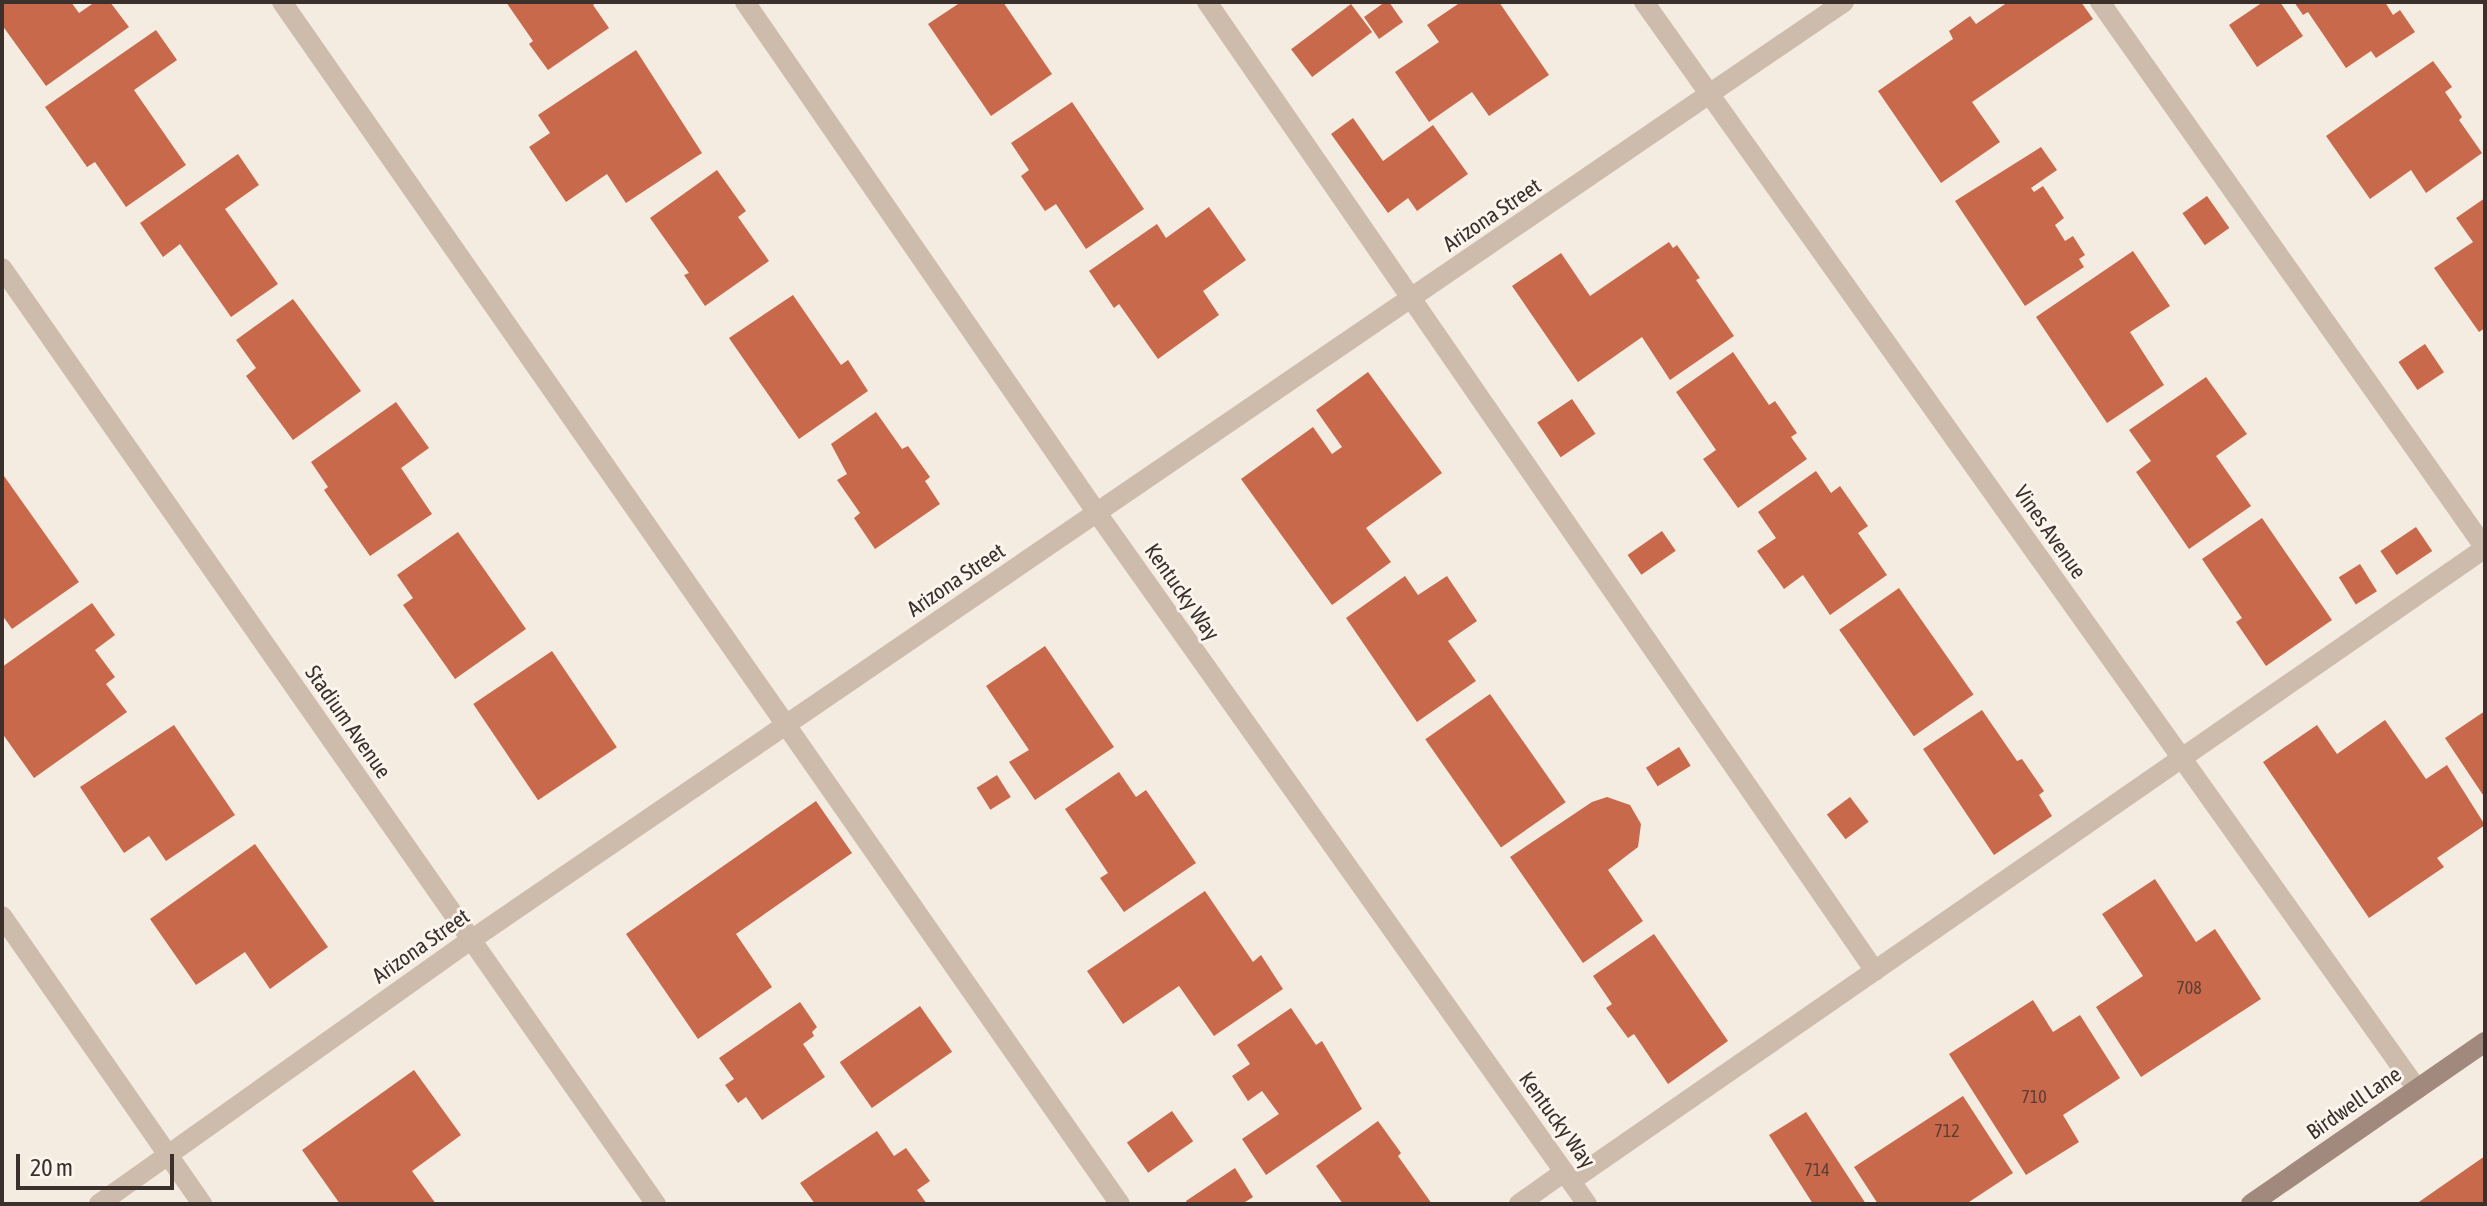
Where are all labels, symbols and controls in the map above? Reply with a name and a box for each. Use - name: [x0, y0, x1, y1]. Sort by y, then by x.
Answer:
- street label: Arizona Street: [1438, 173, 1546, 257]
- street label: Vines Avenue: [2008, 480, 2092, 584]
- street label: Arizona Street: [902, 538, 1010, 622]
- street label: Kentucky Way: [1139, 538, 1225, 646]
- street label: Stadium Avenue: [299, 660, 397, 784]
- street label: Arizona Street: [367, 903, 475, 989]
- house number: 708: [2176, 977, 2202, 999]
- street label: Birdwell Lane: [2302, 1061, 2406, 1145]
- street label: Kentucky Way: [1513, 1067, 1601, 1173]
- house number: 710: [2021, 1086, 2047, 1108]
- house number: 712: [1934, 1120, 1960, 1142]
- scale bar: [20, 1138, 178, 1188]
- text: 20 m: [30, 1154, 73, 1181]
- house number: 714: [1804, 1159, 1830, 1181]

